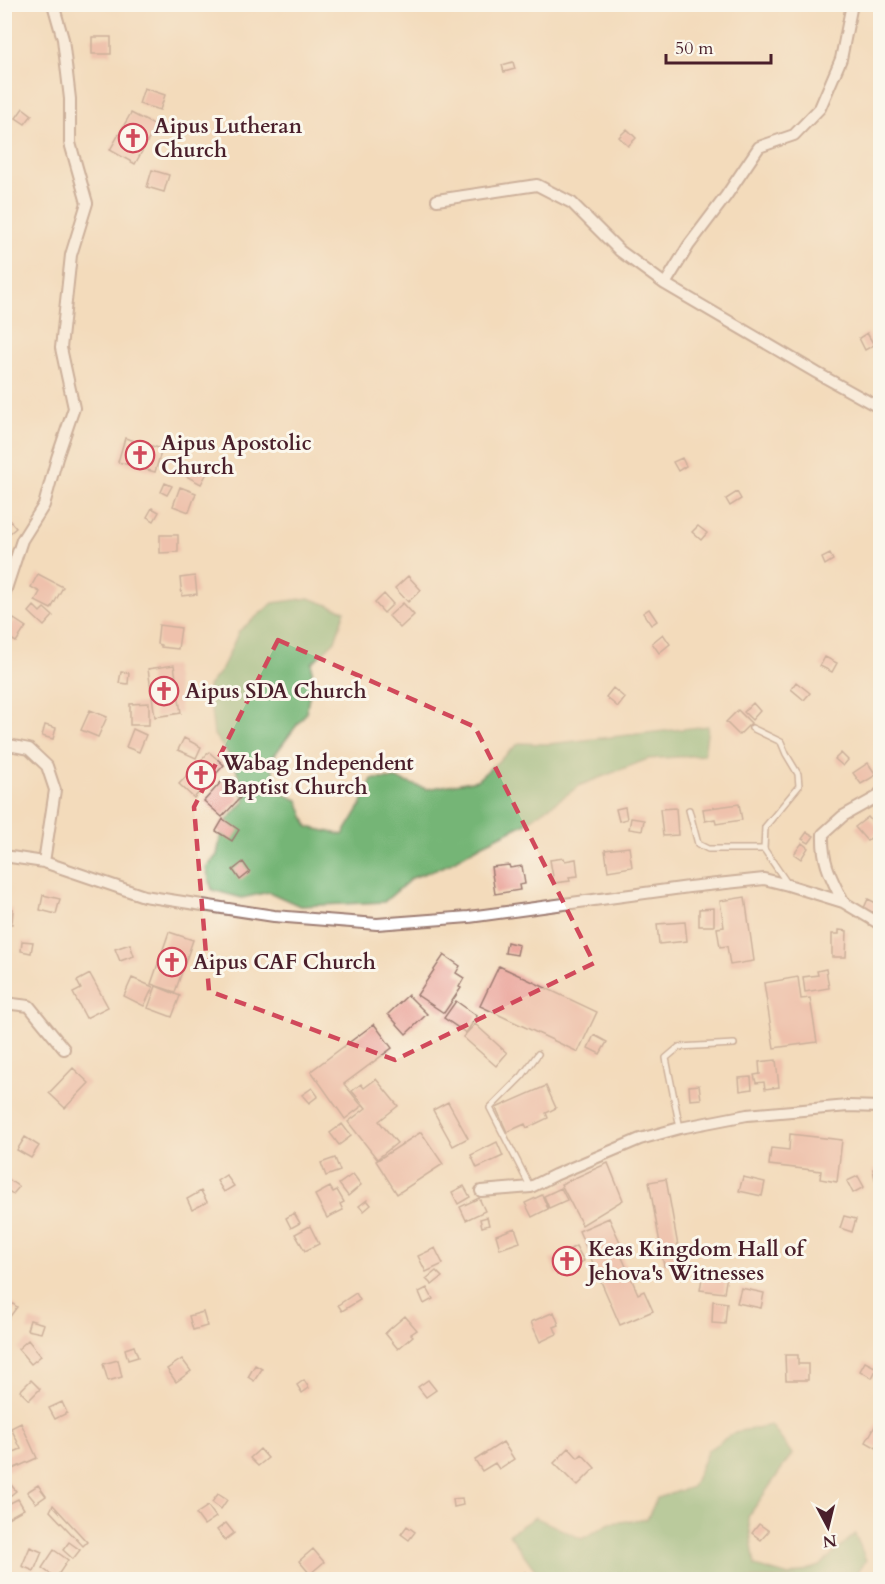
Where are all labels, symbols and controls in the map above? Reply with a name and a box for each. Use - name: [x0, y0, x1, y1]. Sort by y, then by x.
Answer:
- scale bar: [666, 27, 771, 65]
- text: 50 m: [675, 36, 714, 61]
- place label: Aipus Lutheran Church: [154, 112, 303, 165]
- church icon: Aipus Lutheran Church: [117, 122, 149, 154]
- place label: Aipus Apostolic Church: [161, 429, 312, 482]
- church icon: Aipus Apostolic Church: [124, 439, 156, 471]
- church icon: Aipus SDA Church: [148, 675, 180, 707]
- place label: Aipus SDA Church: [185, 677, 367, 706]
- place label: Wabag Independent Baptist Church: [221, 749, 414, 802]
- church icon: Wabag Independent Baptist Church: [185, 759, 217, 791]
- church icon: Aipus CAF Church: [156, 946, 188, 978]
- place label: Aipus CAF Church: [193, 948, 376, 977]
- place label: Keas Kingdom Hall of Jehova's Witnesses: [585, 1235, 808, 1288]
- church icon: Keas Kingdom Hall of Jehova's Witnesses: [551, 1245, 583, 1277]
- north arrow: [798, 1497, 858, 1557]
- text: N: [821, 1529, 838, 1553]

